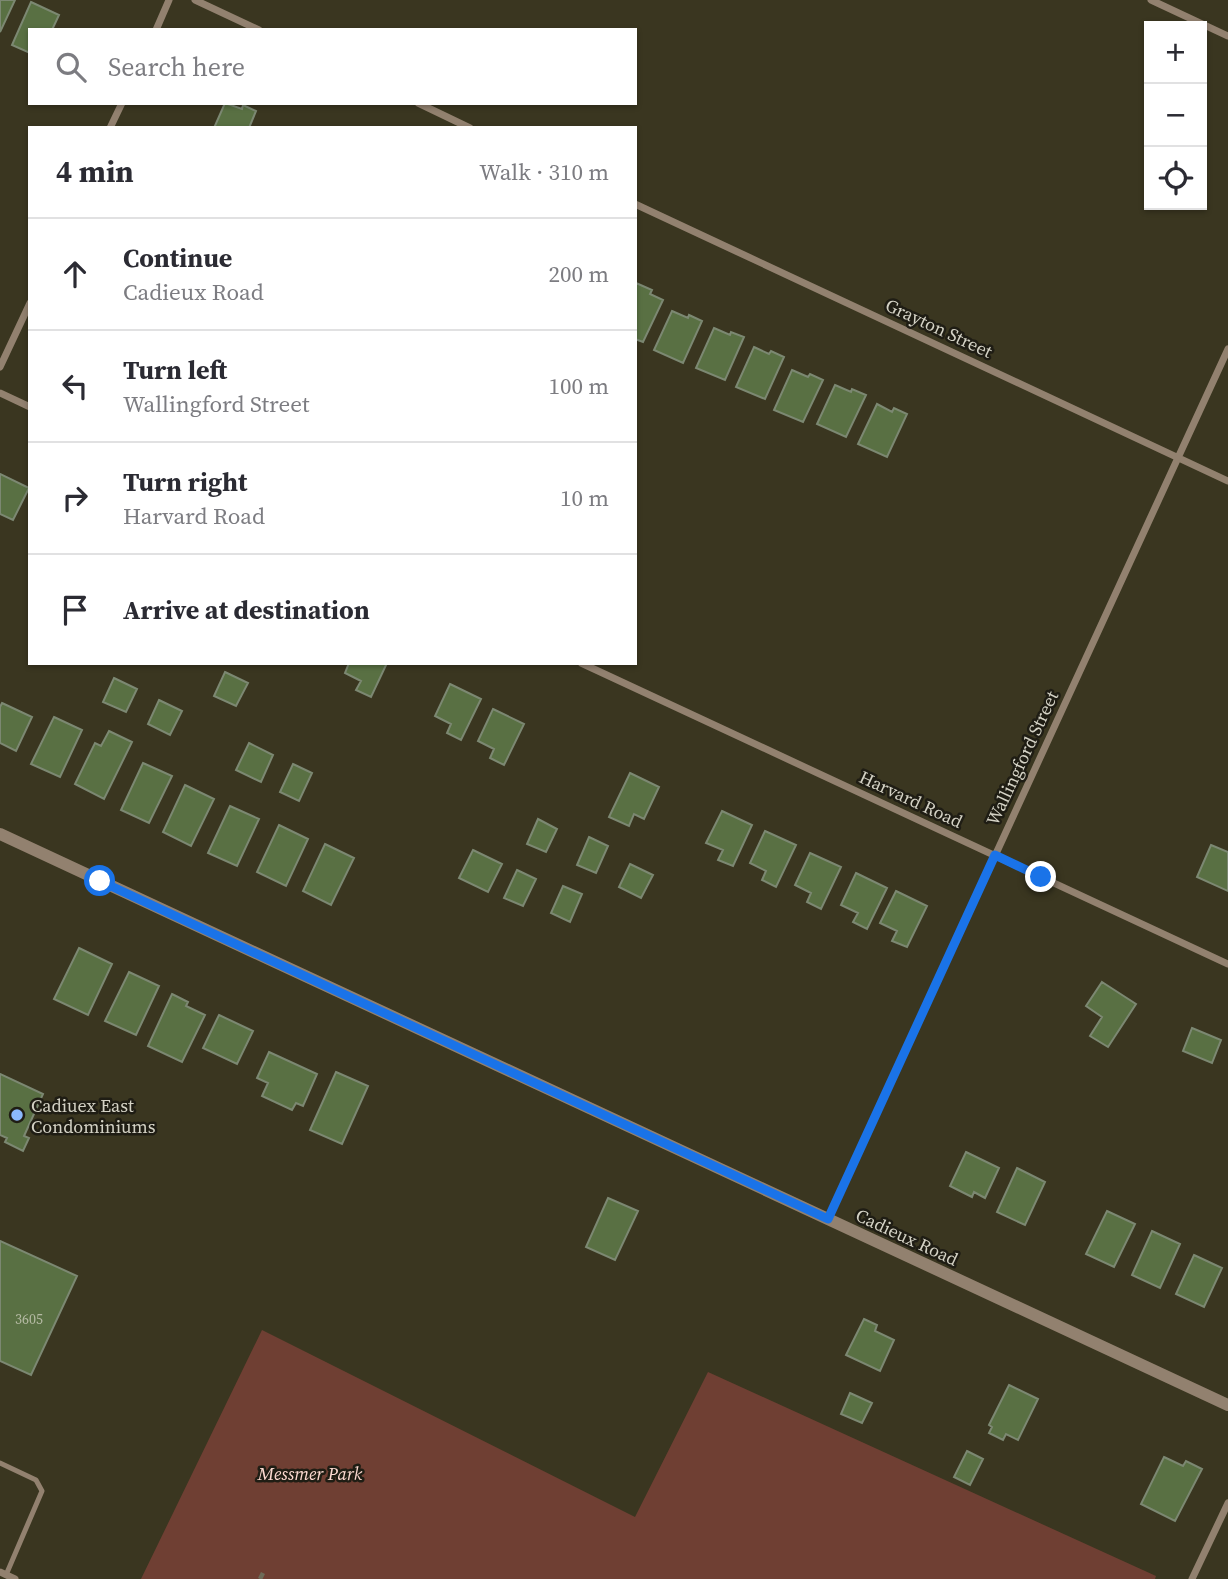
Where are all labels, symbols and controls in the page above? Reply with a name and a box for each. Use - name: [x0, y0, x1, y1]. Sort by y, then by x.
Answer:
- map controls: [1144, 21, 1207, 210]
- button: +: [1144, 21, 1207, 84]
- search box: [28, 28, 637, 105]
- icon: search: [52, 48, 90, 86]
- text: Search here: [108, 49, 245, 85]
- button: −: [1144, 84, 1207, 147]
- button: locate: [1144, 147, 1207, 210]
- text: 4 min: [56, 151, 134, 192]
- text: Walk · 310 m: [479, 156, 609, 188]
- text: Continue: [123, 240, 232, 276]
- icon: ahead: [56, 255, 94, 293]
- text: 200 m: [548, 258, 609, 290]
- text: Cadieux Road: [123, 276, 264, 308]
- street label: Grayton Street: [881, 292, 997, 364]
- text: Turn left: [123, 352, 227, 388]
- icon: left: [56, 367, 94, 405]
- text: 100 m: [548, 370, 609, 402]
- text: Wallingford Street: [123, 388, 309, 420]
- text: Turn right: [123, 464, 247, 500]
- icon: right: [56, 479, 94, 517]
- text: 10 m: [560, 482, 609, 514]
- text: Harvard Road: [123, 500, 265, 532]
- icon: arrive: [56, 591, 94, 629]
- text: Arrive at destination: [123, 592, 370, 628]
- street label: Wallingford Street: [980, 686, 1064, 829]
- street label: Harvard Road: [855, 764, 967, 834]
- route end: [1025, 861, 1056, 892]
- route start: [84, 865, 115, 896]
- place label: Cadiuex East Condominiums: [31, 1093, 156, 1139]
- marker: Cadiuex East Condominiums: [9, 1107, 25, 1123]
- street label: Cadieux Road: [852, 1202, 962, 1272]
- house number: 3605: [15, 1309, 43, 1329]
- park label: Messmer Park: [257, 1461, 363, 1486]

